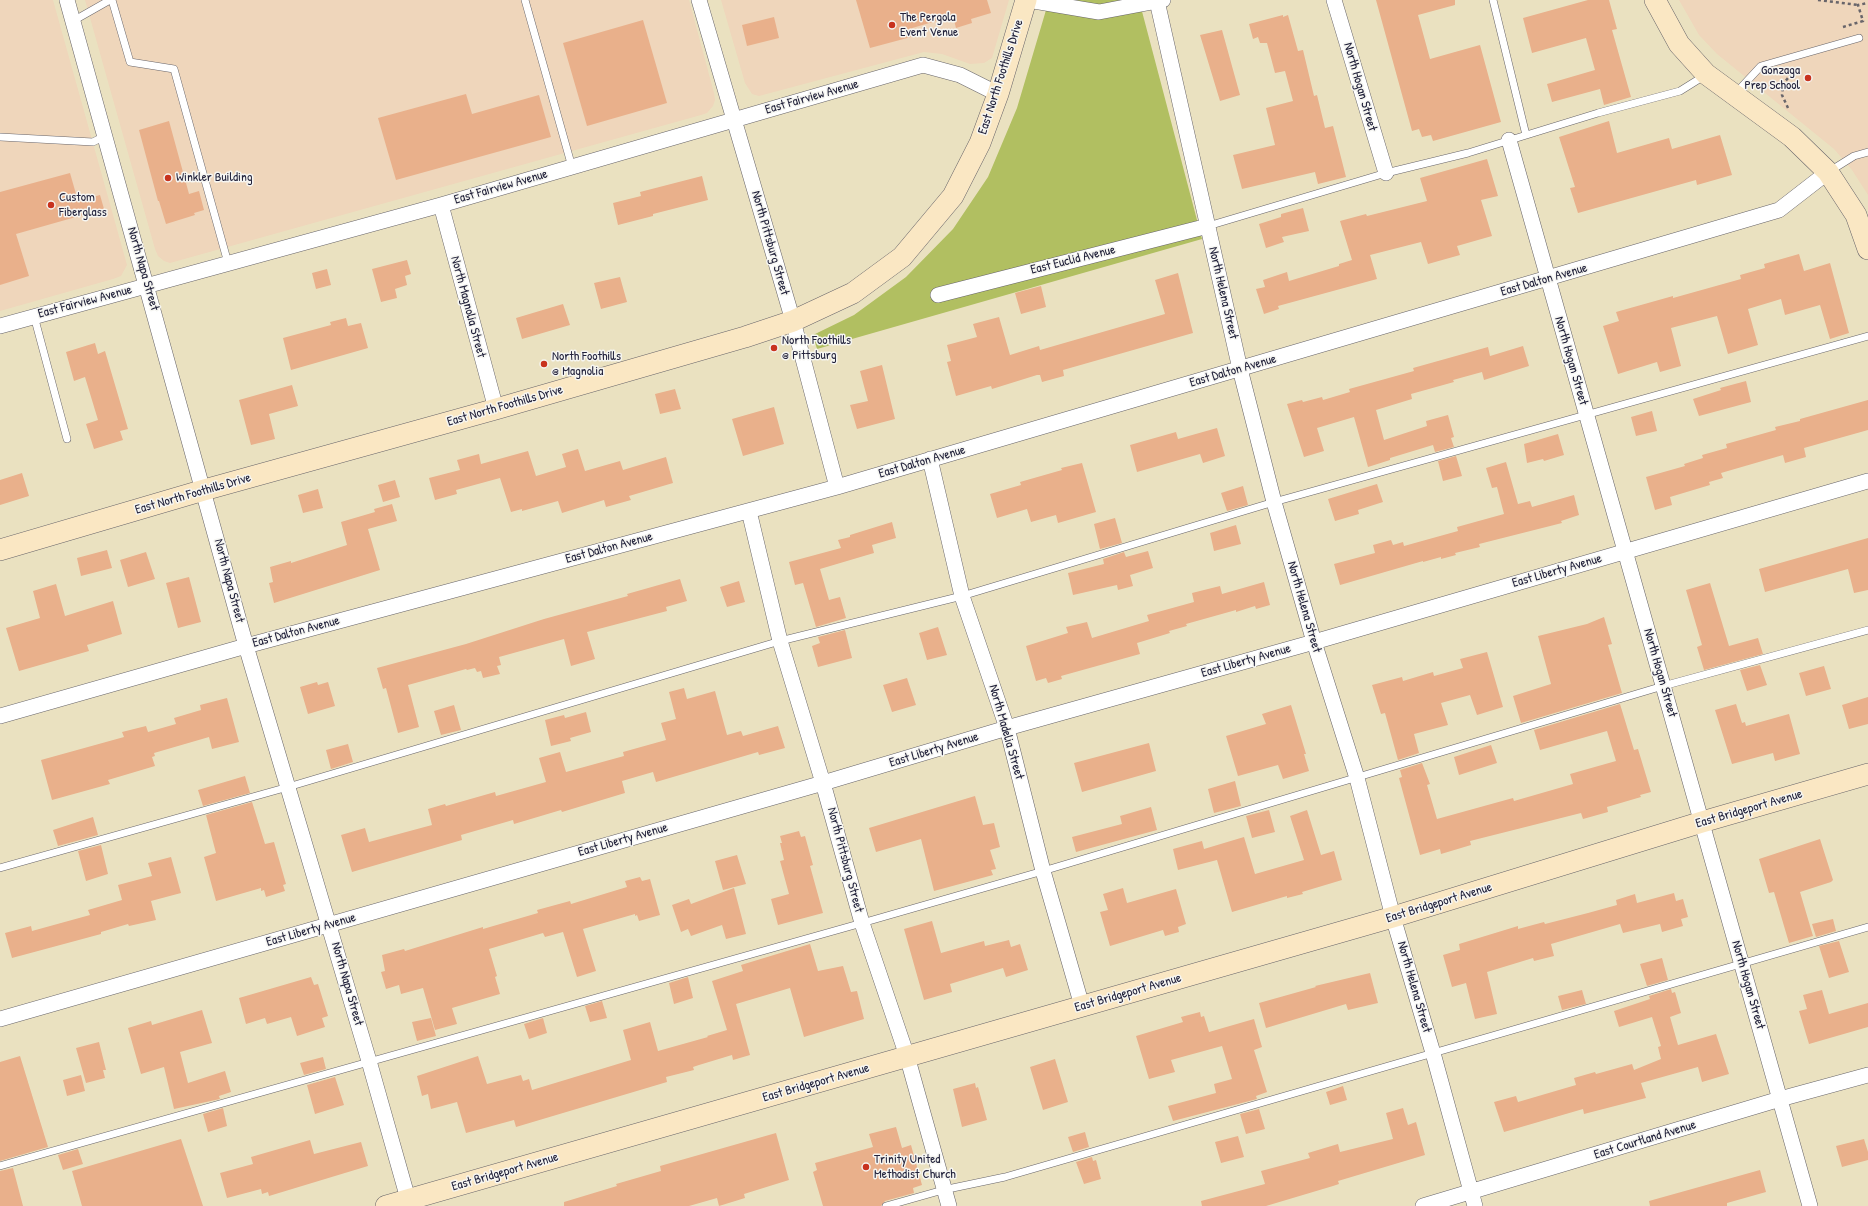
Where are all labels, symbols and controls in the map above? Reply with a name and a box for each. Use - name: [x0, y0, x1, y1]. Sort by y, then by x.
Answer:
- place label: The Pergola Event Venue: [900, 10, 958, 41]
- street label: East North Foothills Drive: [975, 18, 1027, 136]
- marker: The Pergola Event Venue: [887, 20, 897, 30]
- street label: North Hogan Street: [1340, 41, 1380, 133]
- place label: Gonzaga Prep School: [1745, 63, 1800, 94]
- marker: Gonzaga Prep School: [1803, 73, 1813, 83]
- street label: East Fairview Avenue: [763, 76, 861, 118]
- street label: East Fairview Avenue: [452, 166, 550, 208]
- place label: Winkler Building: [176, 170, 253, 186]
- marker: Winkler Building: [163, 173, 173, 183]
- street label: North Pittsburg Street: [748, 189, 792, 297]
- place label: Custom Fiberglass: [59, 190, 107, 221]
- marker: Custom Fiberglass: [46, 200, 56, 210]
- street label: North Napa Street: [124, 226, 162, 312]
- street label: East Euclid Avenue: [1029, 242, 1117, 278]
- street label: North Helena Street: [1205, 245, 1241, 341]
- street label: North Magnolia Street: [447, 254, 489, 360]
- street label: East Dalton Avenue: [1499, 260, 1589, 300]
- street label: East Fairview Avenue: [36, 282, 134, 322]
- street label: North Hogan Street: [1551, 315, 1591, 407]
- place label: North Foothills @ Pittsburg: [782, 333, 851, 364]
- marker: North Foothills @ Pittsburg: [769, 343, 779, 353]
- place label: North Foothills @ Magnolia: [552, 349, 621, 380]
- street label: East Dalton Avenue: [1188, 351, 1278, 391]
- marker: North Foothills @ Magnolia: [539, 359, 549, 369]
- street label: East North Foothills Drive: [445, 382, 565, 430]
- street label: East Dalton Avenue: [877, 442, 967, 482]
- street label: East North Foothills Drive: [133, 470, 253, 518]
- street label: East Dalton Avenue: [564, 529, 654, 567]
- street label: North Napa Street: [210, 537, 248, 625]
- street label: East Liberty Avenue: [1510, 551, 1604, 591]
- street label: North Helena Street: [1284, 560, 1324, 654]
- street label: East Dalton Avenue: [251, 613, 341, 651]
- street label: North Hogan Street: [1640, 627, 1680, 719]
- street label: East Liberty Avenue: [1199, 641, 1293, 681]
- street label: North Madelia Street: [985, 683, 1027, 781]
- street label: East Liberty Avenue: [887, 729, 981, 771]
- street label: East Bridgeport Avenue: [1694, 786, 1804, 832]
- street label: North Pittsburg Street: [824, 806, 866, 914]
- street label: East Liberty Avenue: [576, 820, 670, 860]
- street label: East Bridgeport Avenue: [1384, 879, 1494, 927]
- street label: East Liberty Avenue: [264, 910, 358, 950]
- street label: North Hogan Street: [1728, 939, 1768, 1031]
- street label: North Helena Street: [1394, 940, 1434, 1034]
- street label: North Napa Street: [328, 941, 366, 1027]
- street label: East Bridgeport Avenue: [1073, 970, 1183, 1016]
- street label: East Bridgeport Avenue: [761, 1060, 871, 1106]
- street label: East Courtland Avenue: [1592, 1117, 1698, 1163]
- street label: East Bridgeport Avenue: [450, 1149, 560, 1195]
- place label: Trinity United Methodist Church: [874, 1152, 956, 1183]
- marker: Trinity United Methodist Church: [861, 1162, 871, 1172]

